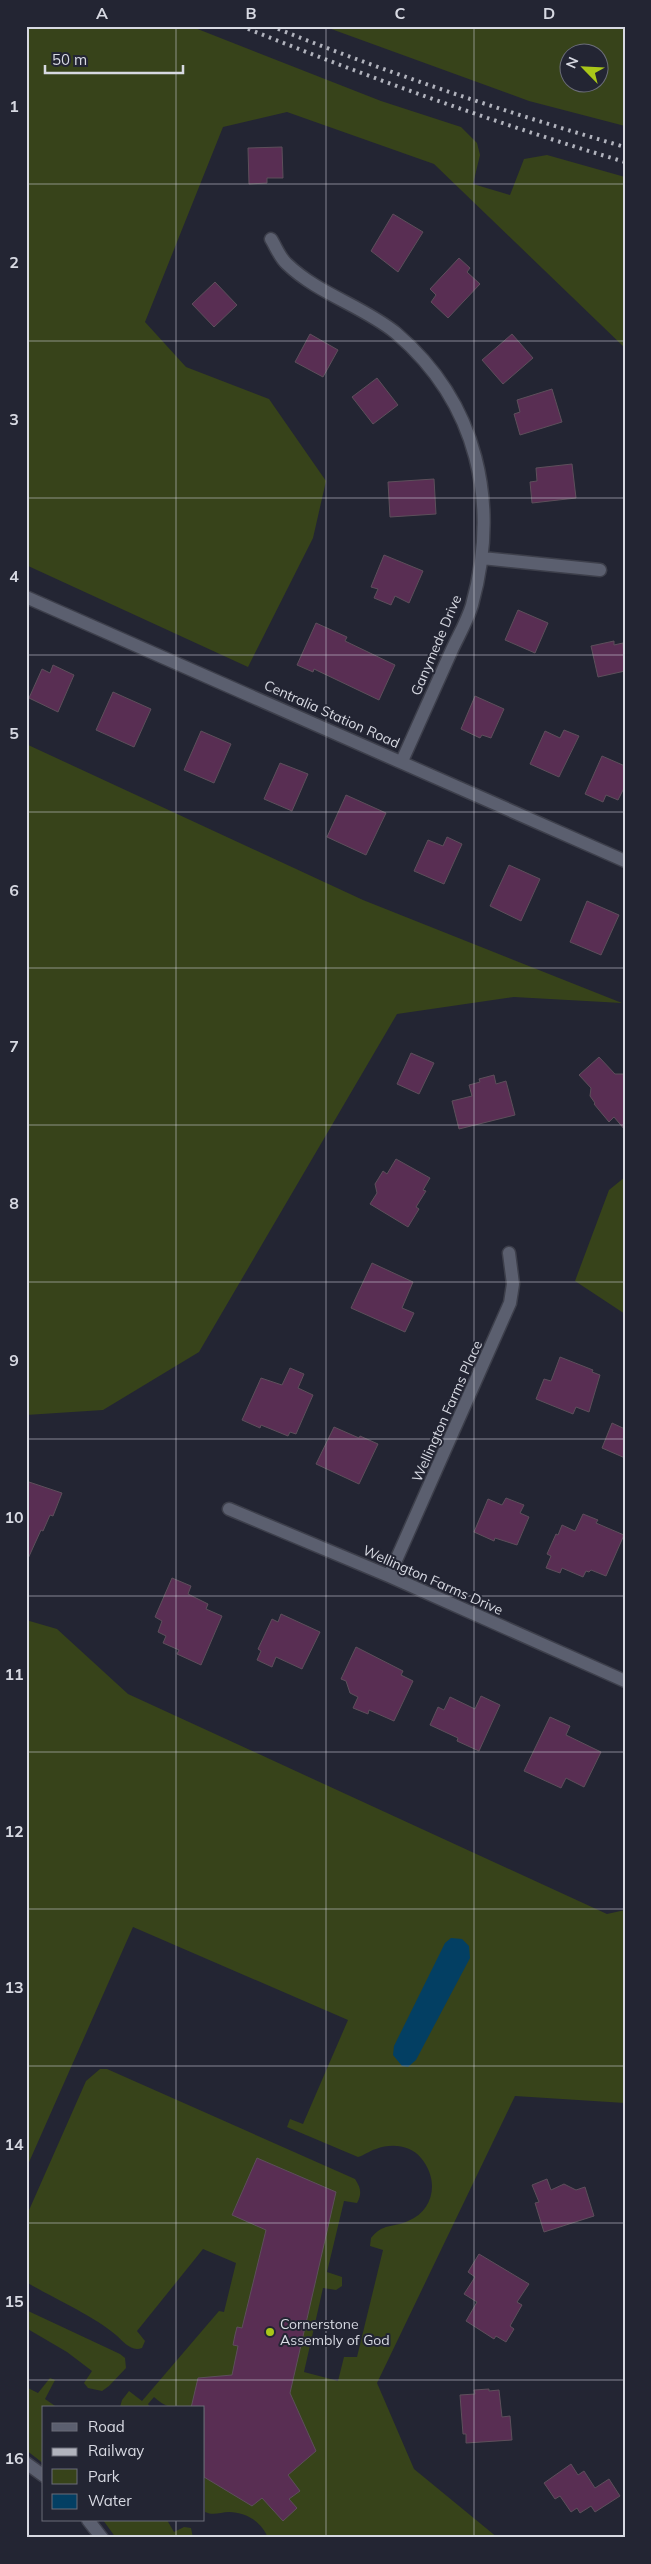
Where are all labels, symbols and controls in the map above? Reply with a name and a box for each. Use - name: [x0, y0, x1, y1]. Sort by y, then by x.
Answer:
- text: A: [96, 3, 108, 23]
- text: B: [245, 3, 257, 23]
- text: C: [395, 3, 406, 23]
- text: D: [543, 3, 555, 23]
- scale bar: [45, 42, 182, 74]
- north arrow: [558, 42, 608, 92]
- text: 50 m: [52, 50, 87, 69]
- text: N: [562, 54, 582, 71]
- text: 1: [9, 96, 19, 116]
- text: 2: [9, 252, 19, 272]
- text: 3: [9, 409, 19, 429]
- text: 4: [9, 566, 19, 586]
- street label: Ganymede Drive: [407, 592, 465, 698]
- street label: Centralia Station Road: [261, 676, 403, 752]
- text: 5: [9, 723, 19, 743]
- text: 6: [9, 880, 19, 900]
- text: 7: [9, 1036, 19, 1056]
- text: 8: [9, 1193, 19, 1213]
- street label: Wellington Farms Place: [408, 1337, 486, 1485]
- text: 9: [9, 1350, 19, 1370]
- text: 10: [4, 1507, 24, 1527]
- street label: Wellington Farms Drive: [360, 1541, 506, 1619]
- text: 11: [4, 1664, 24, 1684]
- text: 12: [4, 1821, 24, 1841]
- text: 13: [4, 1977, 24, 1997]
- text: 14: [4, 2134, 24, 2154]
- text: 15: [4, 2291, 24, 2311]
- place label: Cornerstone Assembly of God: [280, 2315, 390, 2349]
- marker: Cornerstone Assembly of God: [264, 2326, 276, 2338]
- legend: [42, 2406, 205, 2522]
- text: Road: [88, 2417, 125, 2436]
- text: Railway: [88, 2441, 144, 2460]
- text: 16: [4, 2448, 24, 2468]
- text: Park: [88, 2467, 120, 2486]
- text: Water: [88, 2491, 132, 2510]

